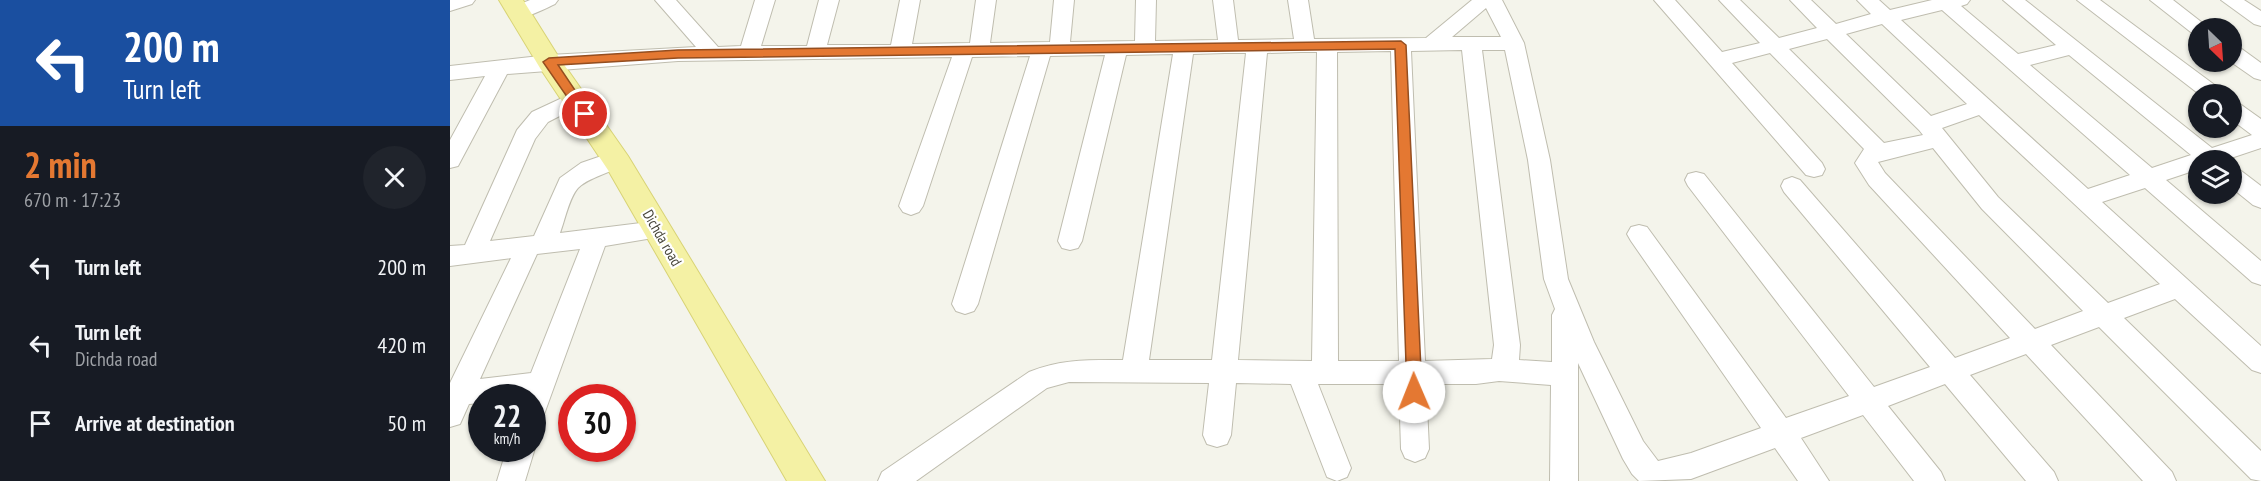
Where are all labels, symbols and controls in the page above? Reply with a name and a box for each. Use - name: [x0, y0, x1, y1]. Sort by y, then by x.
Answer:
- north arrow: [2188, 18, 2242, 72]
- map controls: [2188, 18, 2242, 204]
- text: 200 m: [123, 19, 220, 74]
- icon: left: [24, 24, 102, 102]
- text: Turn left: [123, 72, 201, 106]
- button: search: [2188, 84, 2242, 138]
- pin: [559, 88, 610, 139]
- icon: arrive: [568, 97, 601, 130]
- text: 2 min: [24, 141, 97, 188]
- button: close: [363, 146, 426, 209]
- button: layers: [2188, 150, 2242, 204]
- text: 670 m · 17:23: [24, 187, 121, 213]
- street label: Dichda road: [639, 206, 686, 269]
- icon: left: [24, 251, 57, 284]
- text: Turn left: [75, 253, 141, 281]
- text: 200 m: [377, 253, 426, 281]
- text: Turn left: [75, 318, 141, 346]
- icon: left: [24, 329, 57, 362]
- text: 420 m: [377, 331, 426, 359]
- text: Dichda road: [75, 346, 157, 372]
- position arrow: [1382, 360, 1446, 424]
- speed limit sign: 30: [558, 384, 636, 462]
- text: 22: [493, 396, 521, 435]
- icon: arrive: [24, 407, 57, 440]
- text: Arrive at destination: [75, 409, 235, 437]
- text: 50 m: [387, 409, 426, 437]
- text: km/h: [494, 429, 520, 448]

